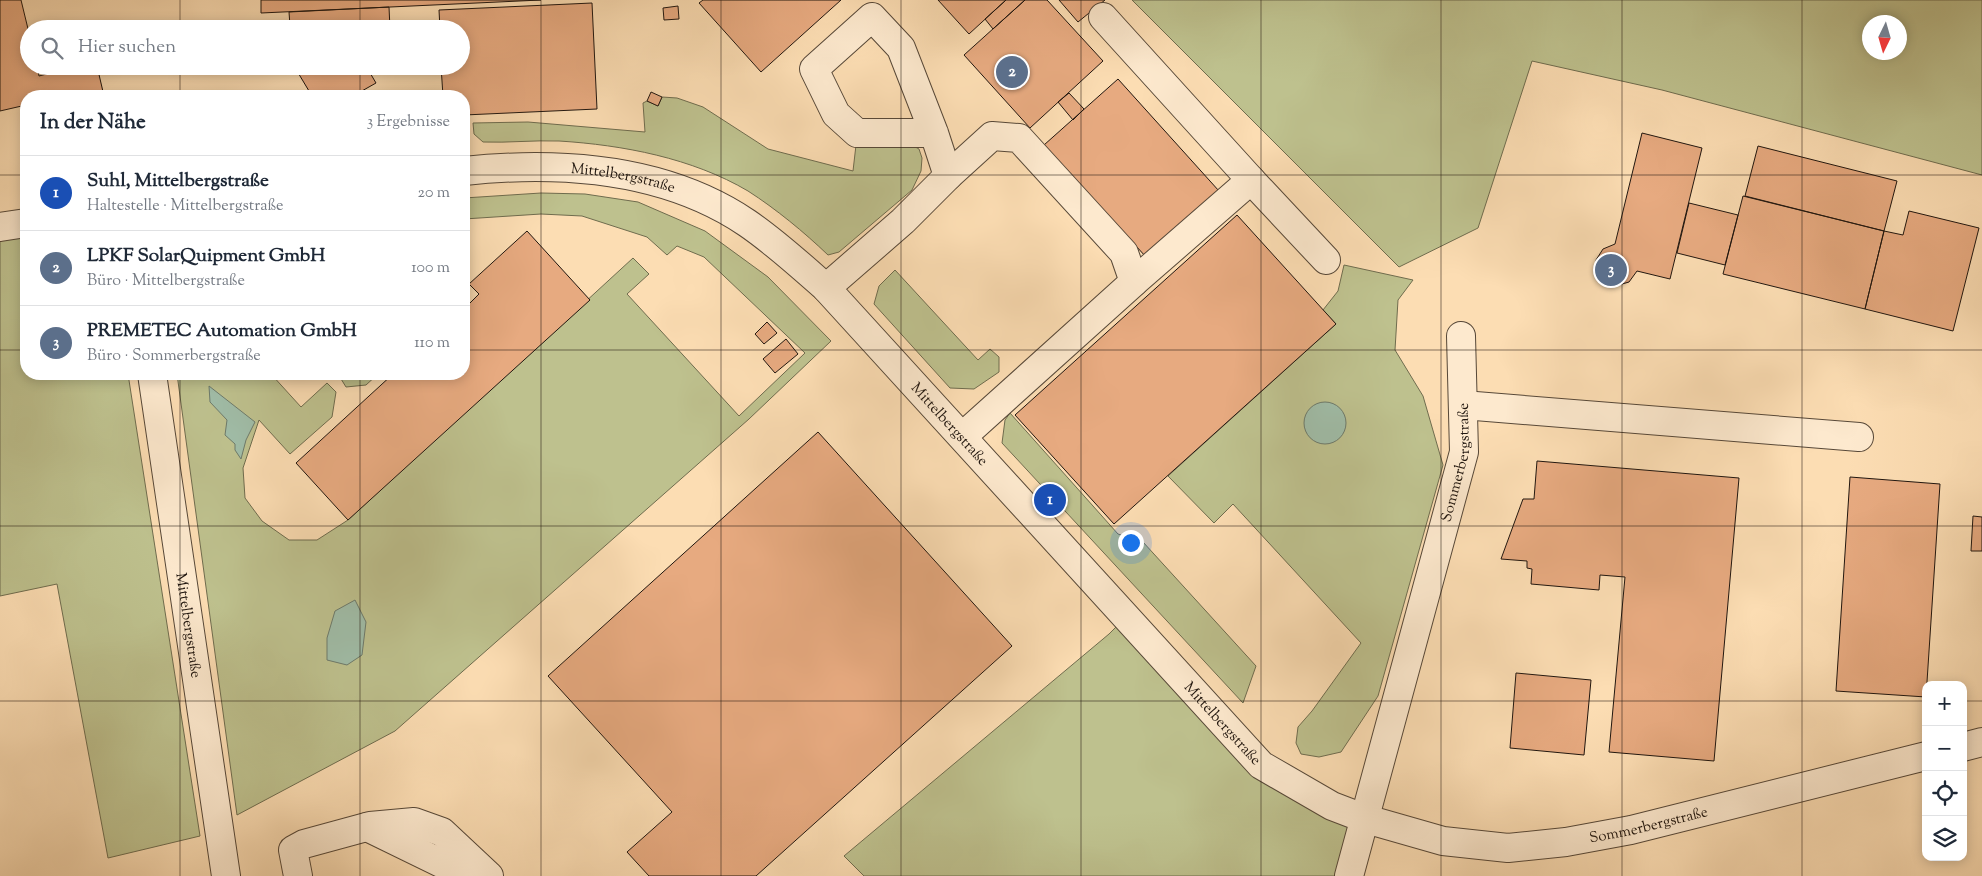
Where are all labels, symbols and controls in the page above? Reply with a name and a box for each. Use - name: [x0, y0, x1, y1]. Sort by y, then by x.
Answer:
- north arrow: [1862, 15, 1907, 60]
- search box: [20, 20, 470, 75]
- icon: search: [38, 34, 66, 62]
- text: Hier suchen: [78, 34, 176, 61]
- pin: 2: [996, 53, 1028, 91]
- text: In der Nähe: [40, 108, 146, 138]
- text: 3 Ergebnisse: [367, 111, 450, 134]
- street label: Mittelbergstraße: [570, 159, 678, 199]
- text: Suhl, Mittelbergstraße: [87, 168, 269, 195]
- text: 1: [53, 182, 59, 205]
- text: 20 m: [417, 182, 450, 205]
- text: Haltestelle · Mittelbergstraße: [87, 195, 284, 218]
- text: LPKF SolarQuipment GmbH: [87, 243, 325, 270]
- pin: 3: [1595, 251, 1627, 289]
- text: 2: [52, 257, 60, 280]
- text: 100 m: [411, 257, 450, 280]
- text: Büro · Mittelbergstraße: [87, 270, 245, 293]
- text: PREMETEC Automation GmbH: [87, 318, 357, 345]
- text: 3: [53, 332, 59, 355]
- text: 110 m: [414, 332, 450, 355]
- text: Büro · Sommerbergstraße: [87, 345, 261, 368]
- street label: Mittelbergstraße: [905, 379, 992, 471]
- street label: Sommerbergstraße: [1437, 403, 1476, 524]
- pin: 1: [1034, 481, 1066, 519]
- your location: [1118, 530, 1144, 556]
- street label: Mittelbergstraße: [169, 571, 206, 680]
- street label: Mittelbergstraße: [1178, 678, 1265, 770]
- map controls: [1922, 681, 1967, 861]
- button: +: [1922, 681, 1967, 726]
- button: −: [1922, 726, 1967, 771]
- button: locate: [1922, 771, 1967, 816]
- street label: Sommerbergstraße: [1588, 802, 1710, 849]
- button: layers: [1922, 816, 1967, 861]

